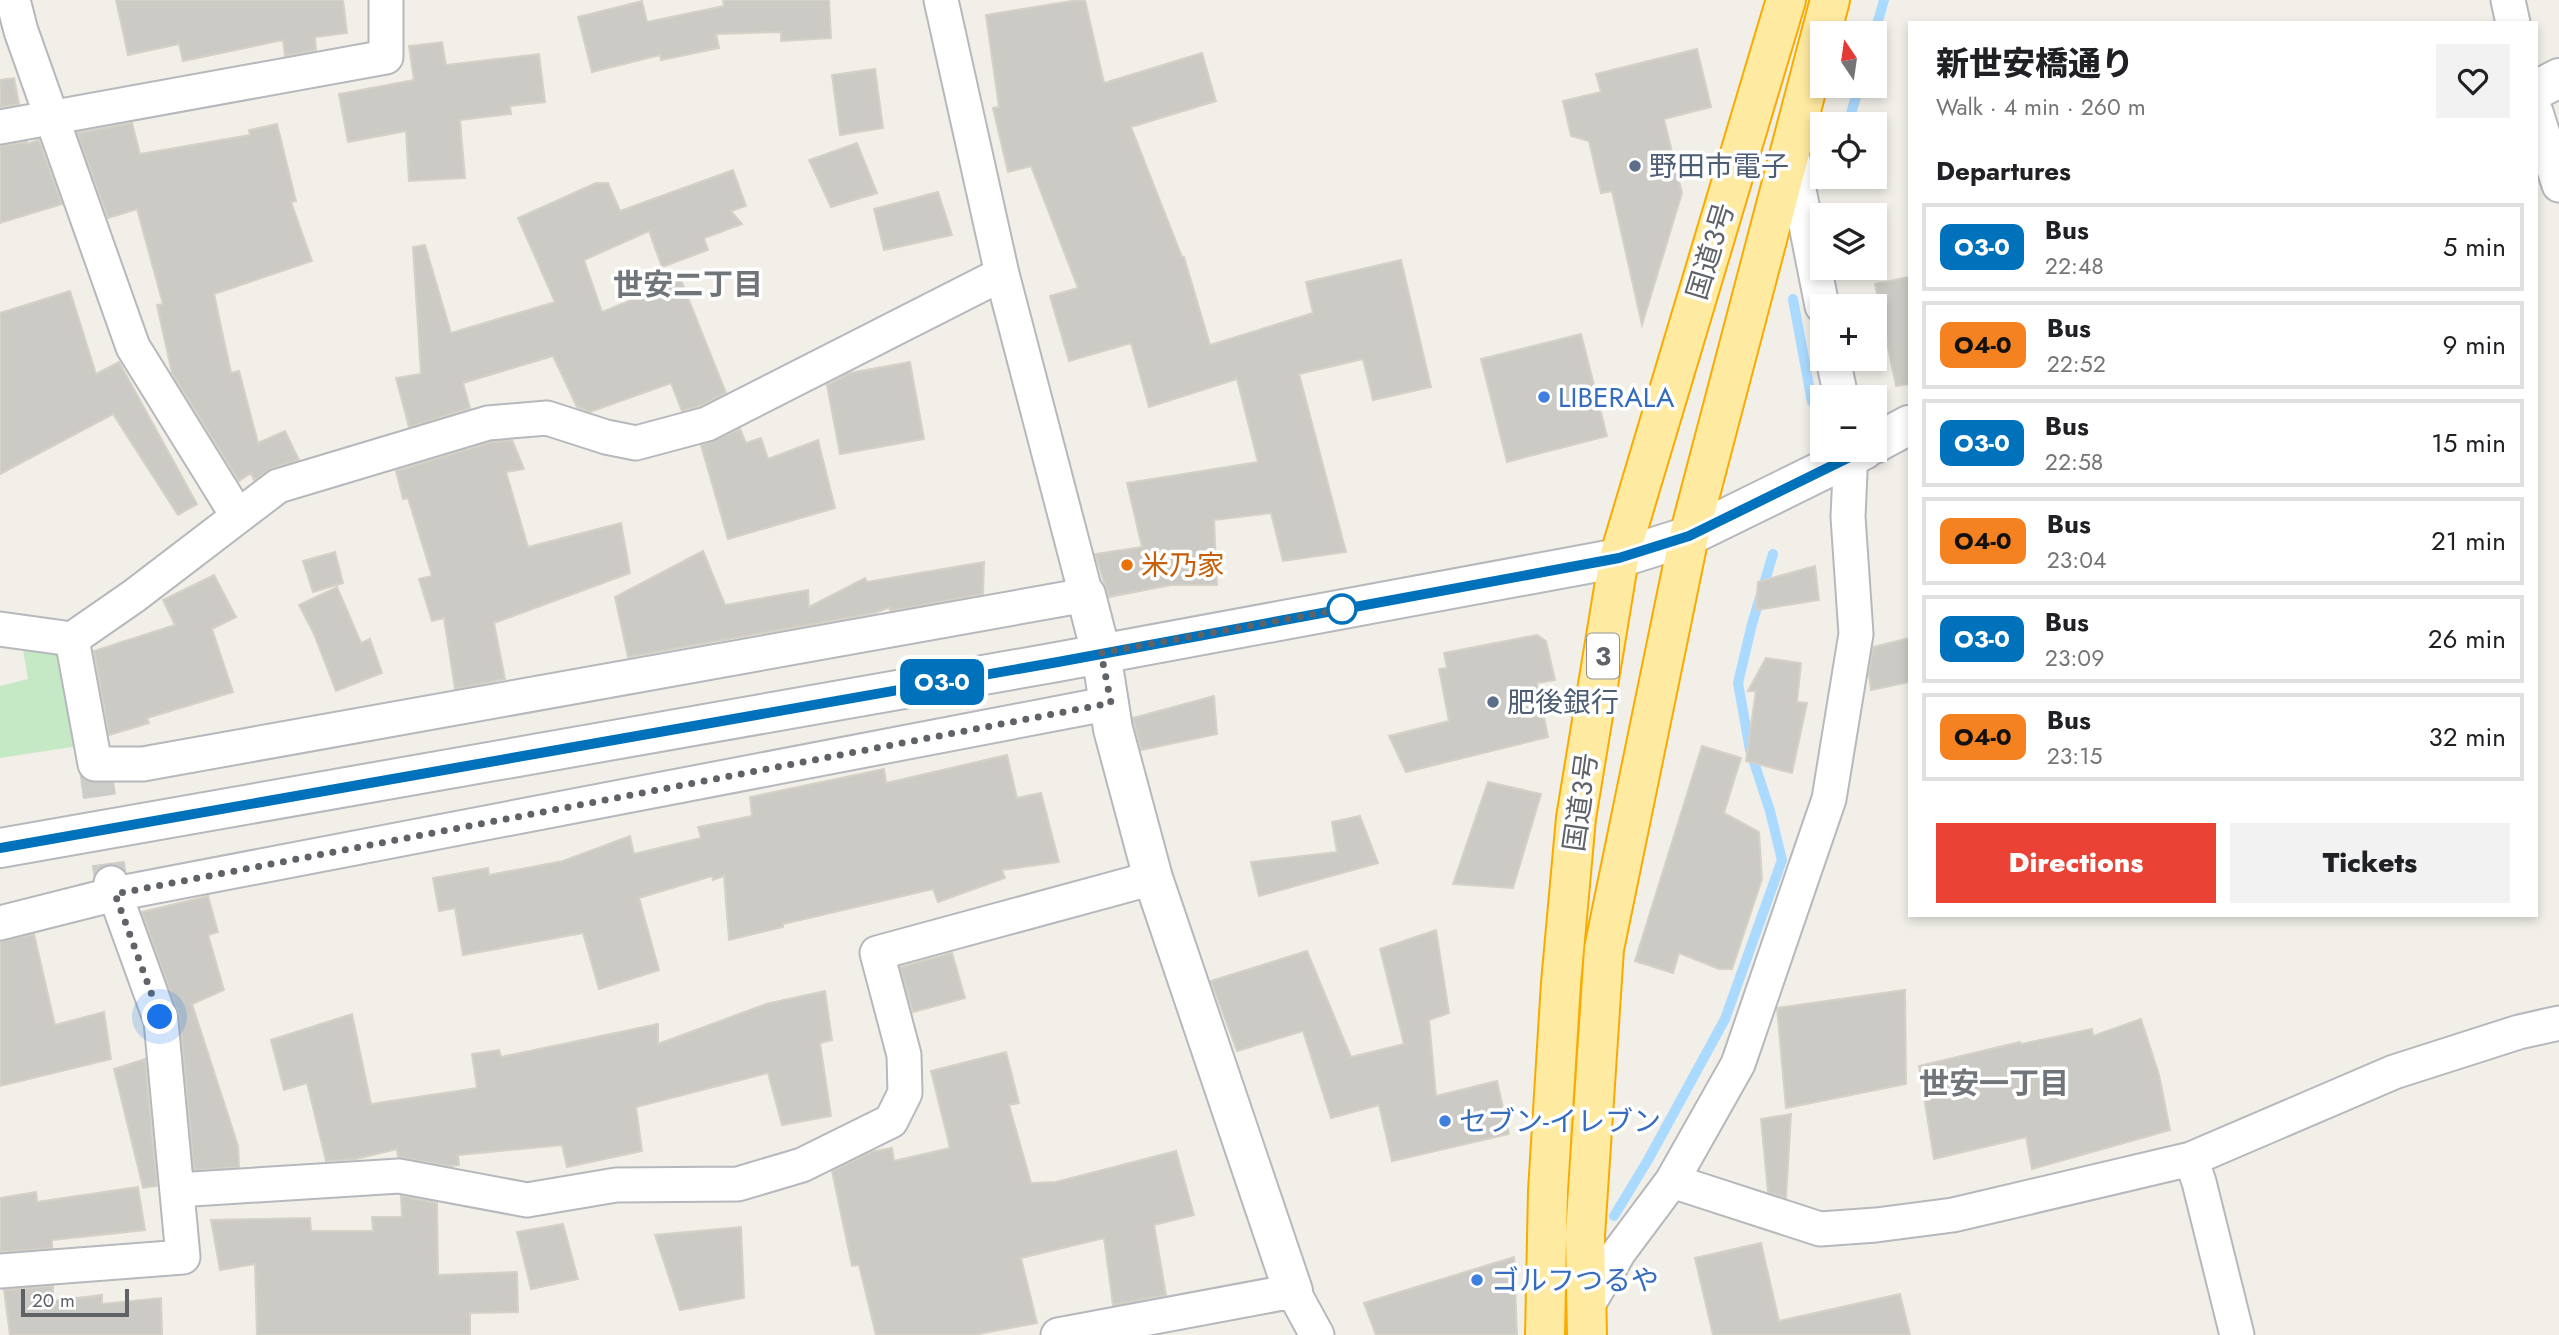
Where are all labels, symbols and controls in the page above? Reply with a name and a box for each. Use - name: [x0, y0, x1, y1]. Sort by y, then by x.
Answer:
- north arrow: [1810, 21, 1886, 98]
- map controls: [1810, 21, 1887, 462]
- text: 新世安橋通り: [1936, 40, 2134, 87]
- button: heart: [2436, 44, 2510, 118]
- text: Walk · 4 min · 260 m: [1936, 90, 2146, 124]
- button: locate: [1810, 112, 1887, 189]
- place label: 野田市電子: [1649, 146, 1789, 187]
- text: Departures: [1936, 152, 2071, 190]
- marker: 野田市電子: [1627, 158, 1643, 174]
- street label: 国道3号: [1676, 198, 1745, 305]
- button: layers: [1810, 203, 1887, 280]
- text: Bus: [2045, 211, 2089, 249]
- text: 5 min: [2443, 228, 2506, 266]
- text: O3-0: [1954, 229, 2010, 264]
- text: 22:48: [2045, 249, 2104, 283]
- district label: 世安二丁目: [613, 263, 763, 306]
- button: +: [1810, 294, 1887, 371]
- text: Bus: [2047, 309, 2091, 347]
- text: 9 min: [2443, 326, 2506, 364]
- text: O4-0: [1954, 327, 2012, 362]
- text: 22:52: [2047, 347, 2106, 381]
- place label: LIBERALA: [1558, 377, 1675, 418]
- button: −: [1810, 385, 1887, 462]
- marker: LIBERALA: [1536, 389, 1552, 405]
- text: Bus: [2045, 407, 2089, 445]
- text: 15 min: [2431, 424, 2506, 462]
- text: O3-0: [1954, 425, 2010, 460]
- text: 22:58: [2045, 445, 2103, 479]
- text: Bus: [2047, 505, 2091, 543]
- text: 21 min: [2431, 522, 2506, 560]
- text: O4-0: [1954, 523, 2012, 558]
- text: 23:04: [2047, 543, 2106, 577]
- place label: 米乃家: [1141, 545, 1225, 586]
- marker: 米乃家: [1119, 557, 1135, 573]
- unlabelled marker: [1327, 594, 1357, 624]
- text: Bus: [2045, 603, 2089, 641]
- text: 26 min: [2428, 620, 2506, 658]
- text: O3-0: [1954, 621, 2010, 656]
- road number: 3: [1587, 634, 1619, 678]
- text: 23:09: [2045, 641, 2104, 675]
- line badge: O3-0: [893, 659, 991, 705]
- text: O3-0: [914, 664, 970, 699]
- place label: 肥後銀行: [1507, 682, 1619, 723]
- marker: 肥後銀行: [1485, 694, 1501, 710]
- text: Bus: [2047, 701, 2091, 739]
- text: 32 min: [2429, 718, 2506, 756]
- text: O4-0: [1954, 719, 2012, 754]
- text: 23:15: [2047, 739, 2103, 773]
- street label: 国道3号: [1553, 750, 1608, 854]
- button: Directions: [1936, 823, 2216, 903]
- button: Tickets: [2230, 823, 2510, 903]
- your location: [142, 999, 177, 1034]
- district label: 世安一丁目: [1919, 1062, 2069, 1105]
- place label: セブン-イレブン: [1459, 1101, 1661, 1142]
- marker: セブン-イレブン: [1437, 1113, 1453, 1129]
- place label: ゴルフつるや: [1491, 1260, 1659, 1301]
- marker: ゴルフつるや: [1469, 1272, 1485, 1288]
- scale bar: [21, 1286, 130, 1318]
- text: 20 m: [32, 1287, 75, 1314]

